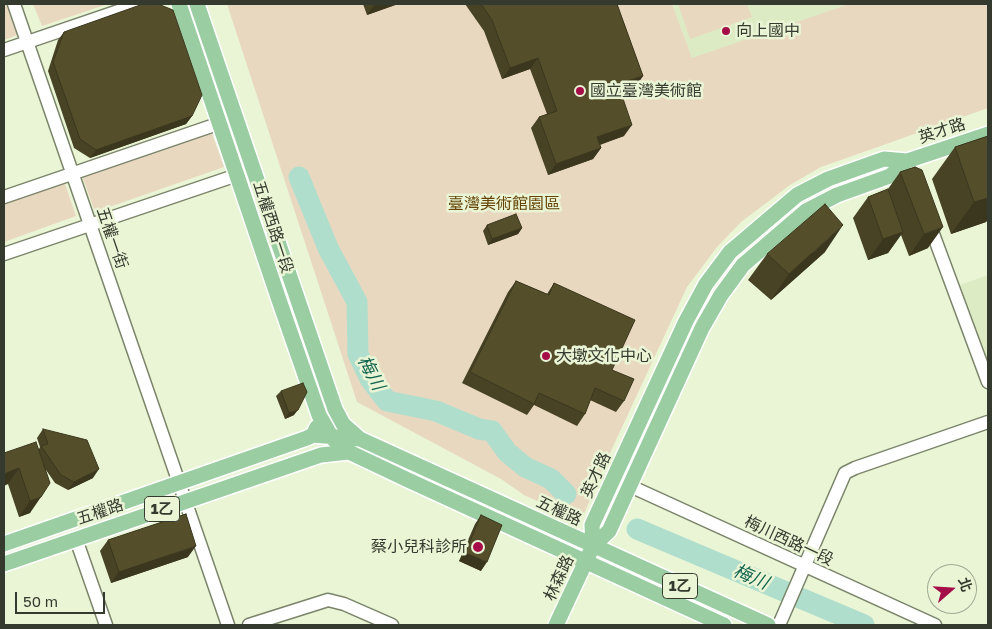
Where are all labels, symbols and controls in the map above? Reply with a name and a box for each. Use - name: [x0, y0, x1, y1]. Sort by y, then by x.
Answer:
- place label: 向上國中: [736, 21, 800, 41]
- marker: 向上國中: [720, 25, 732, 37]
- place label: 國立臺灣美術館: [590, 81, 702, 101]
- marker: 國立臺灣美術館: [574, 85, 586, 97]
- street label: 英才路: [916, 114, 968, 148]
- street label: 五權西路一段: [249, 178, 297, 276]
- park label: 臺灣美術館園區: [448, 194, 560, 214]
- street label: 五權一街: [93, 205, 131, 271]
- place label: 大墩文化中心: [556, 346, 652, 366]
- marker: 大墩文化中心: [540, 350, 552, 362]
- water label: 梅川: [353, 352, 389, 394]
- street label: 英才路: [577, 449, 615, 501]
- street label: 五權路: [533, 492, 585, 530]
- street label: 五權路: [74, 495, 126, 529]
- road number: 1乙: [144, 496, 180, 522]
- street label: 梅川西路一段: [741, 512, 837, 570]
- place label: 蔡小兒科診所: [371, 537, 467, 557]
- marker: 蔡小兒科診所: [471, 540, 485, 554]
- street label: 林森路: [540, 552, 578, 604]
- water label: 梅川: [730, 560, 772, 594]
- north arrow: [927, 564, 977, 614]
- road number: 1乙: [662, 574, 698, 598]
- text: 北: [955, 575, 976, 594]
- scale bar: [18, 582, 108, 614]
- text: 50 m: [23, 592, 58, 610]

